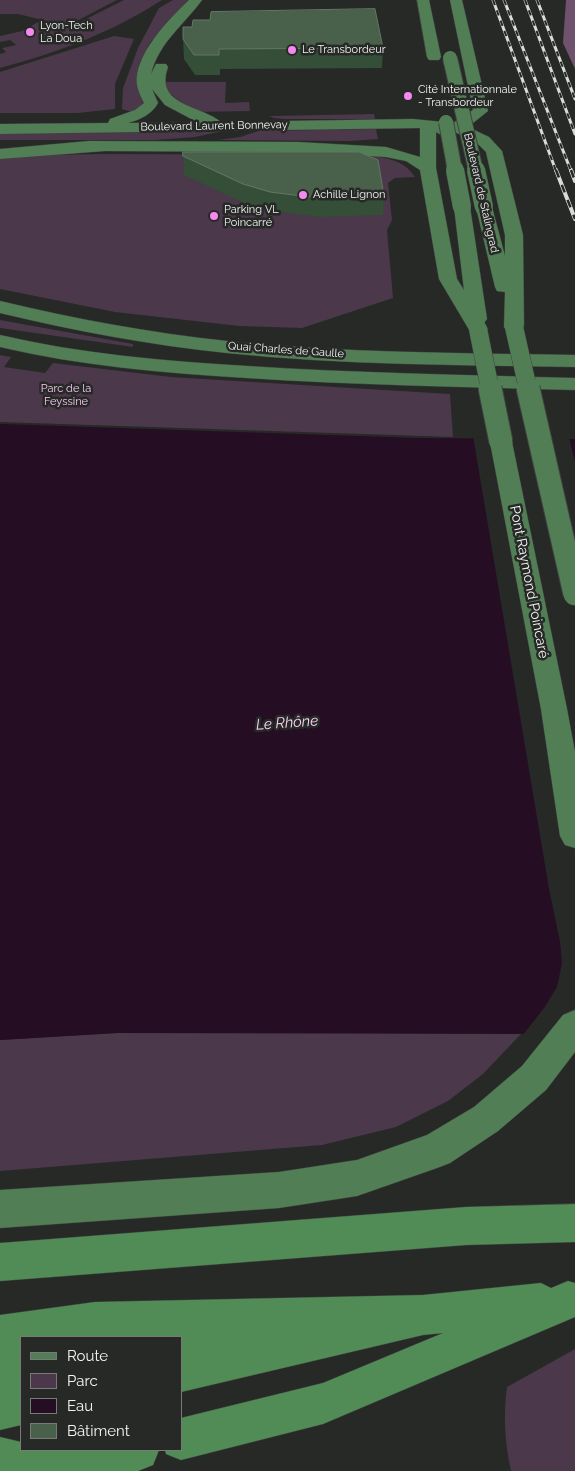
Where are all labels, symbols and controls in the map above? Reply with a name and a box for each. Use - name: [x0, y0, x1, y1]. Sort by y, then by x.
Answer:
- place label: Lyon-Tech La Doua: [40, 19, 93, 45]
- marker: Lyon-Tech La Doua: [24, 26, 36, 38]
- place label: Le Transbordeur: [302, 43, 386, 57]
- marker: Le Transbordeur: [286, 44, 298, 56]
- place label: Cité Internationnale - Transbordeur: [418, 83, 517, 109]
- marker: Cité Internationnale - Transbordeur: [402, 90, 414, 102]
- street label: Boulevard Laurent Bonnevay: [140, 118, 288, 134]
- street label: Boulevard de Stalingrad: [461, 132, 501, 254]
- place label: Achille Lignon: [313, 188, 385, 202]
- marker: Achille Lignon: [297, 189, 309, 201]
- place label: Parking VL Poincarré: [224, 203, 279, 229]
- marker: Parking VL Poincarré: [208, 210, 220, 222]
- street label: Quai Charles de Gaulle: [228, 339, 344, 361]
- park label: Parc de la Feyssine: [41, 382, 91, 408]
- street label: Pont Raymond Poincaré: [506, 504, 552, 660]
- water label: Le Rhône: [255, 712, 319, 734]
- legend: [20, 1336, 182, 1451]
- text: Route: [67, 1347, 108, 1365]
- text: Parc: [67, 1372, 98, 1390]
- text: Eau: [67, 1397, 93, 1415]
- text: Bâtiment: [67, 1422, 130, 1440]

